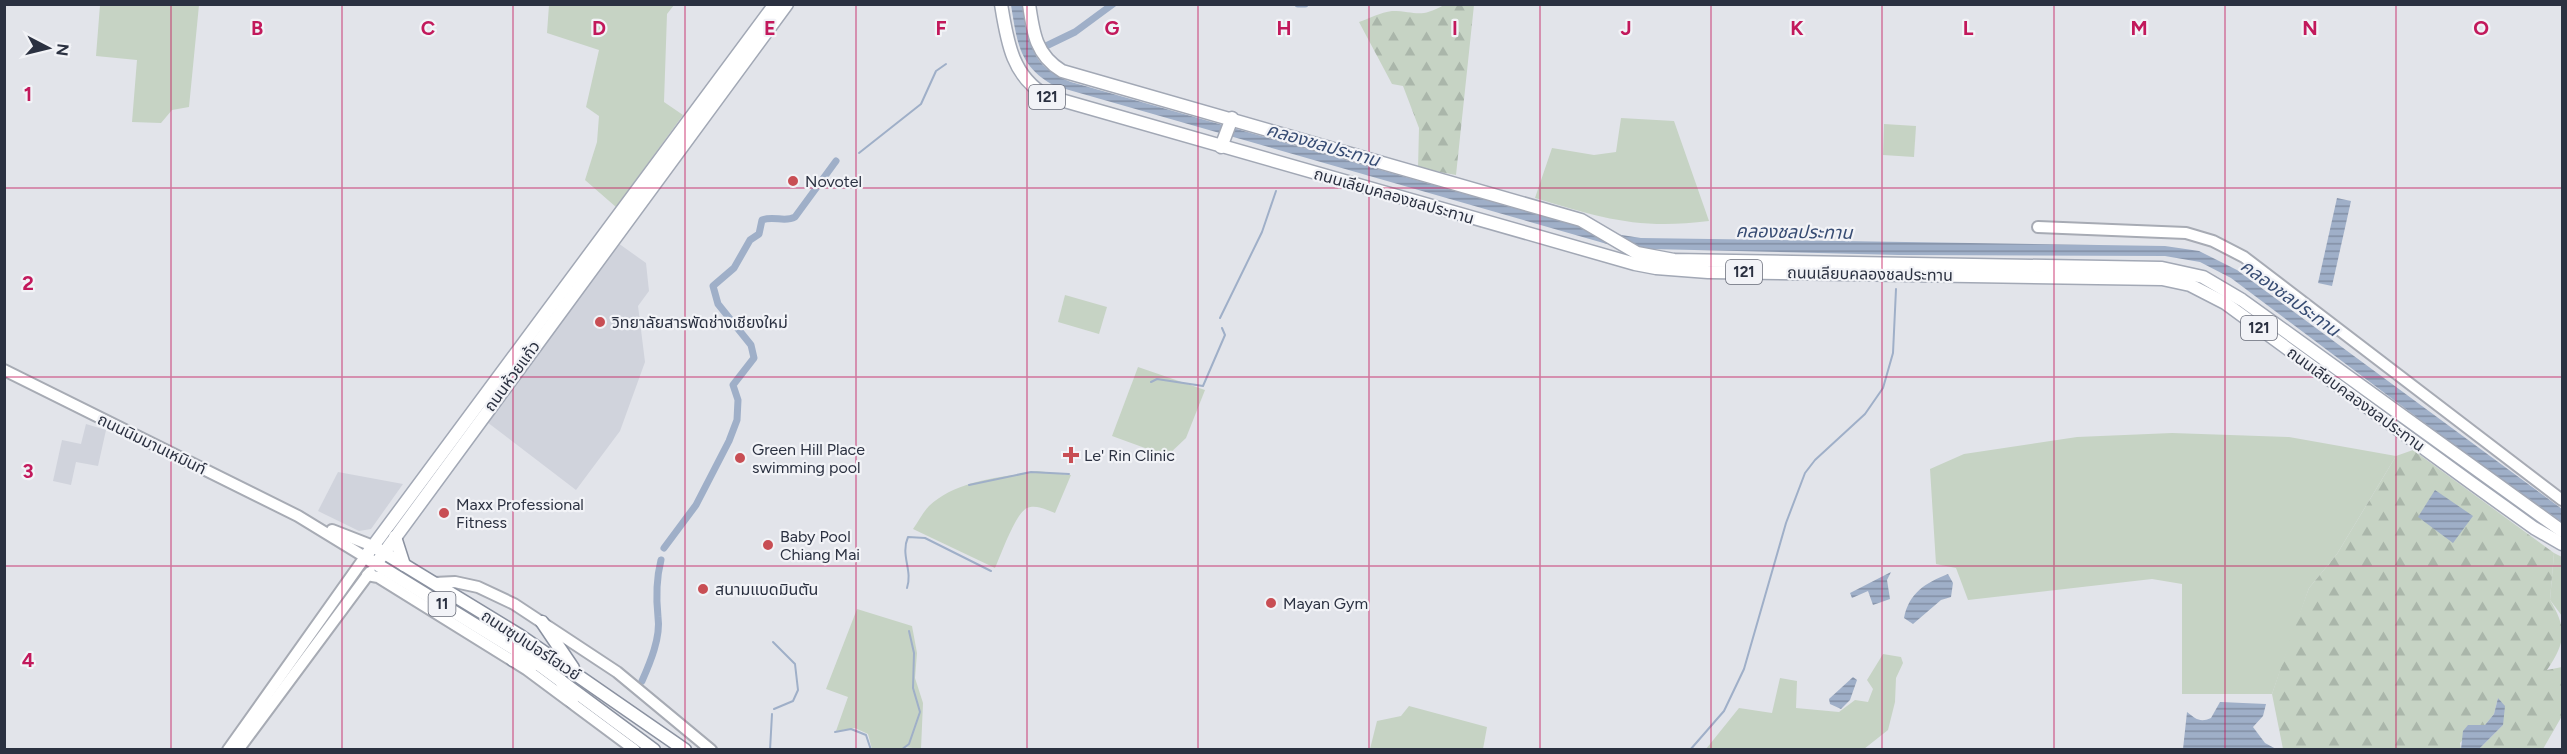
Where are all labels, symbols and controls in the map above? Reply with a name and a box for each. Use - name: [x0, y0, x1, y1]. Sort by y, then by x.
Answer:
- text: B: [251, 16, 263, 40]
- text: C: [421, 16, 435, 40]
- text: D: [592, 16, 606, 40]
- text: E: [764, 16, 776, 40]
- text: F: [935, 16, 947, 40]
- text: G: [1105, 16, 1120, 40]
- text: H: [1277, 16, 1292, 40]
- text: I: [1452, 16, 1458, 40]
- text: J: [1620, 16, 1632, 40]
- text: K: [1790, 16, 1804, 40]
- text: L: [1963, 16, 1974, 40]
- text: M: [2130, 16, 2148, 40]
- text: N: [2302, 16, 2318, 40]
- text: O: [2473, 16, 2489, 40]
- north arrow: [18, 18, 78, 78]
- text: N: [52, 42, 73, 57]
- text: 1: [24, 82, 32, 106]
- road number: 121: [1029, 85, 1065, 109]
- water label: คลองชลประทาน: [1264, 118, 1383, 172]
- street label: ถนนเลียบคลองชลประทาน: [1312, 164, 1476, 228]
- place label: Novotel: [805, 172, 862, 191]
- marker: Novotel: [786, 174, 800, 188]
- water label: คลองชลประทาน: [1736, 220, 1853, 244]
- water label: คลองชลประทาน: [2236, 255, 2344, 342]
- road number: 121: [1726, 260, 1762, 284]
- street label: ถนนเลียบคลองชลประทาน: [1787, 263, 1953, 285]
- text: 2: [22, 271, 34, 295]
- place label: วิทยาลัยสารพัดช่างเชียงใหม่: [611, 313, 788, 332]
- marker: วิทยาลัยสารพัดช่างเชียงใหม่: [593, 315, 607, 329]
- road number: 121: [2241, 316, 2277, 340]
- street label: ถนนห้วยแก้ว: [480, 337, 544, 415]
- street label: ถนนเลียบคลองชลประทาน: [2283, 343, 2429, 455]
- street label: ถนนนิมมานเหมินท์: [95, 409, 209, 479]
- place label: Green Hill Place swimming pool: [752, 440, 865, 477]
- marker: Le' Rin Clinic: [1062, 446, 1080, 464]
- place label: Le' Rin Clinic: [1084, 446, 1175, 465]
- marker: Green Hill Place swimming pool: [733, 451, 747, 465]
- text: 3: [22, 459, 34, 483]
- place label: Maxx Professional Fitness: [456, 495, 584, 532]
- marker: Maxx Professional Fitness: [437, 506, 451, 520]
- place label: Baby Pool Chiang Mai: [780, 527, 860, 564]
- marker: Baby Pool Chiang Mai: [761, 538, 775, 552]
- place label: สนามแบดมินตัน: [715, 580, 818, 599]
- marker: สนามแบดมินตัน: [696, 582, 710, 596]
- road number: 11: [428, 592, 456, 616]
- place label: Mayan Gym: [1283, 594, 1368, 613]
- marker: Mayan Gym: [1264, 596, 1278, 610]
- street label: ถนนซุปเปอร์ไฮเวย์: [478, 606, 584, 684]
- text: 4: [22, 648, 35, 672]

